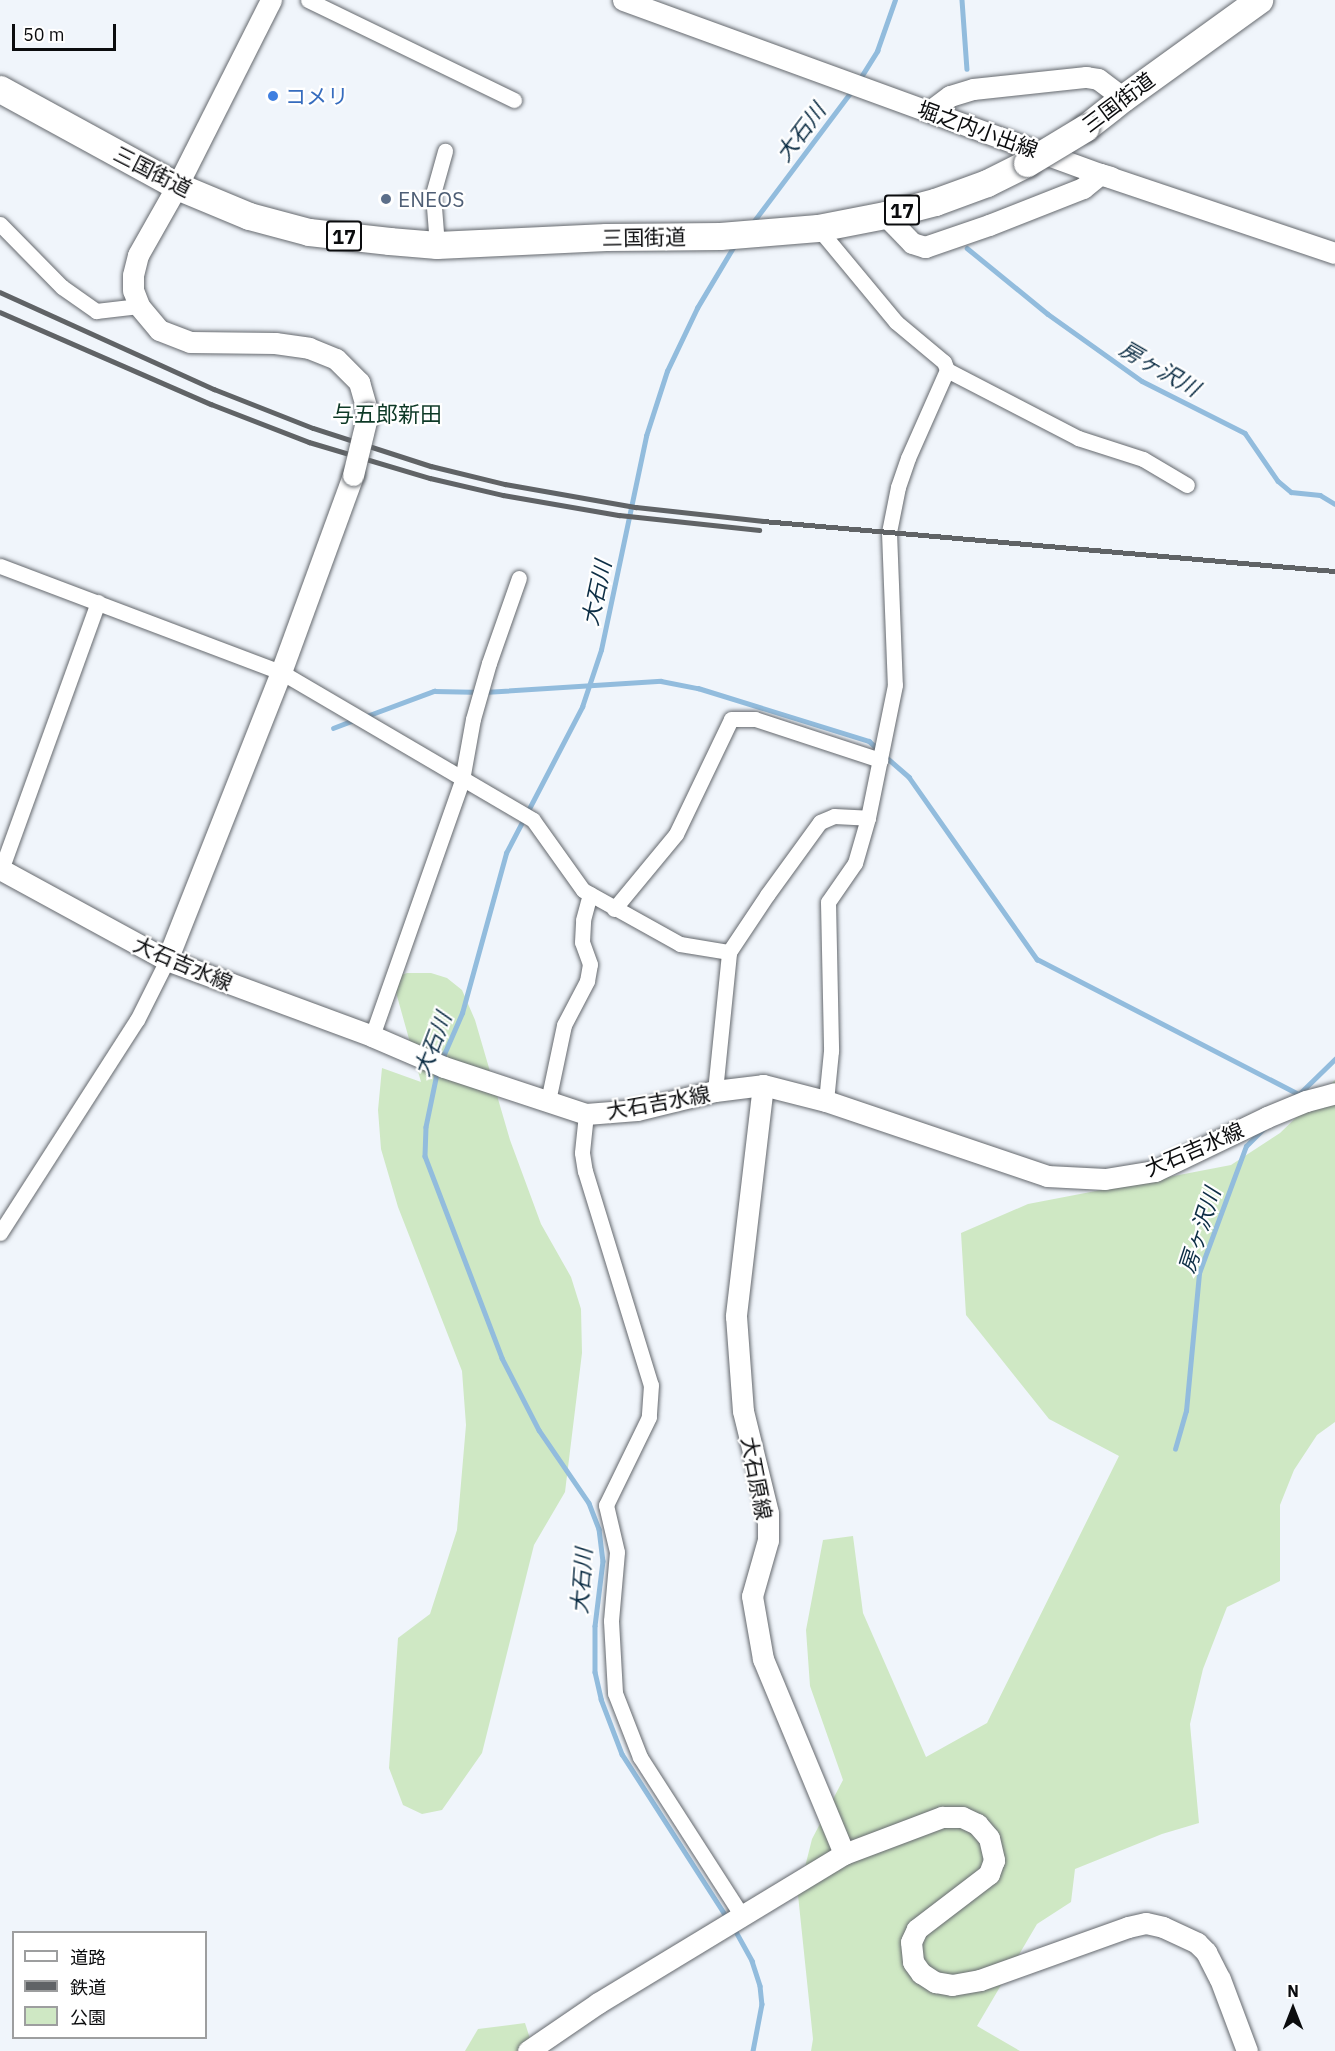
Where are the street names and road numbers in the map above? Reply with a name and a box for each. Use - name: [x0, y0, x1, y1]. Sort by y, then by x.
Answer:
- street label: 三国街道: [1077, 67, 1159, 137]
- street label: 堀之内小出線: [914, 96, 1042, 162]
- street label: 三国街道: [110, 141, 196, 201]
- road number: 17: [884, 193, 920, 227]
- road number: 17: [326, 219, 362, 253]
- street label: 三国街道: [602, 224, 686, 250]
- street label: 大石吉水線: [130, 931, 236, 995]
- street label: 大石吉水線: [604, 1080, 712, 1124]
- street label: 大石吉水線: [1141, 1117, 1247, 1181]
- street label: 大石原線: [737, 1434, 777, 1522]

